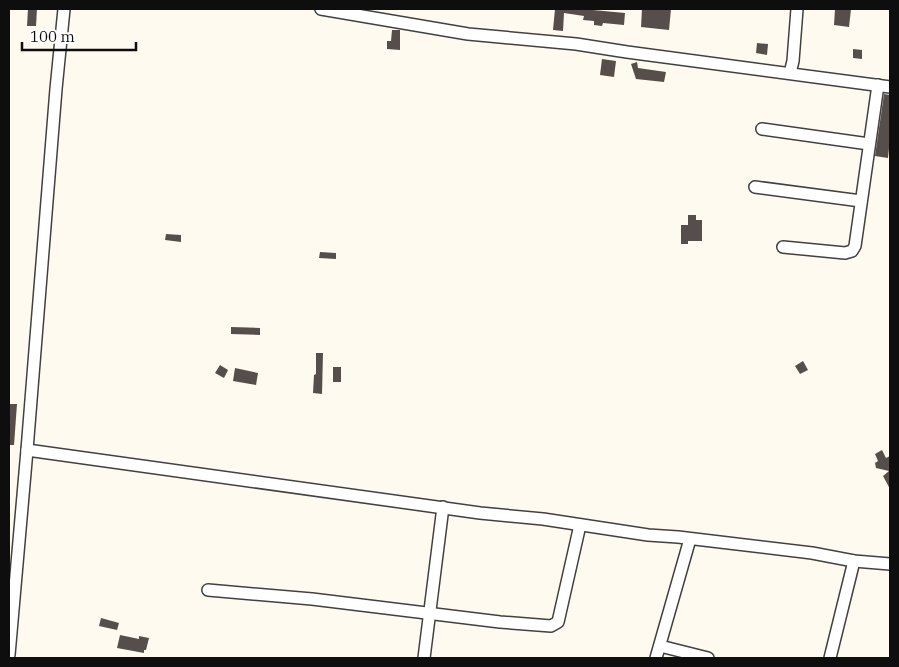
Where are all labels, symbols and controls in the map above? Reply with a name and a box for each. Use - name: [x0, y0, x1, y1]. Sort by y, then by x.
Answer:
- scale bar: [22, 20, 136, 52]
- text: 100 m: [30, 27, 75, 46]

